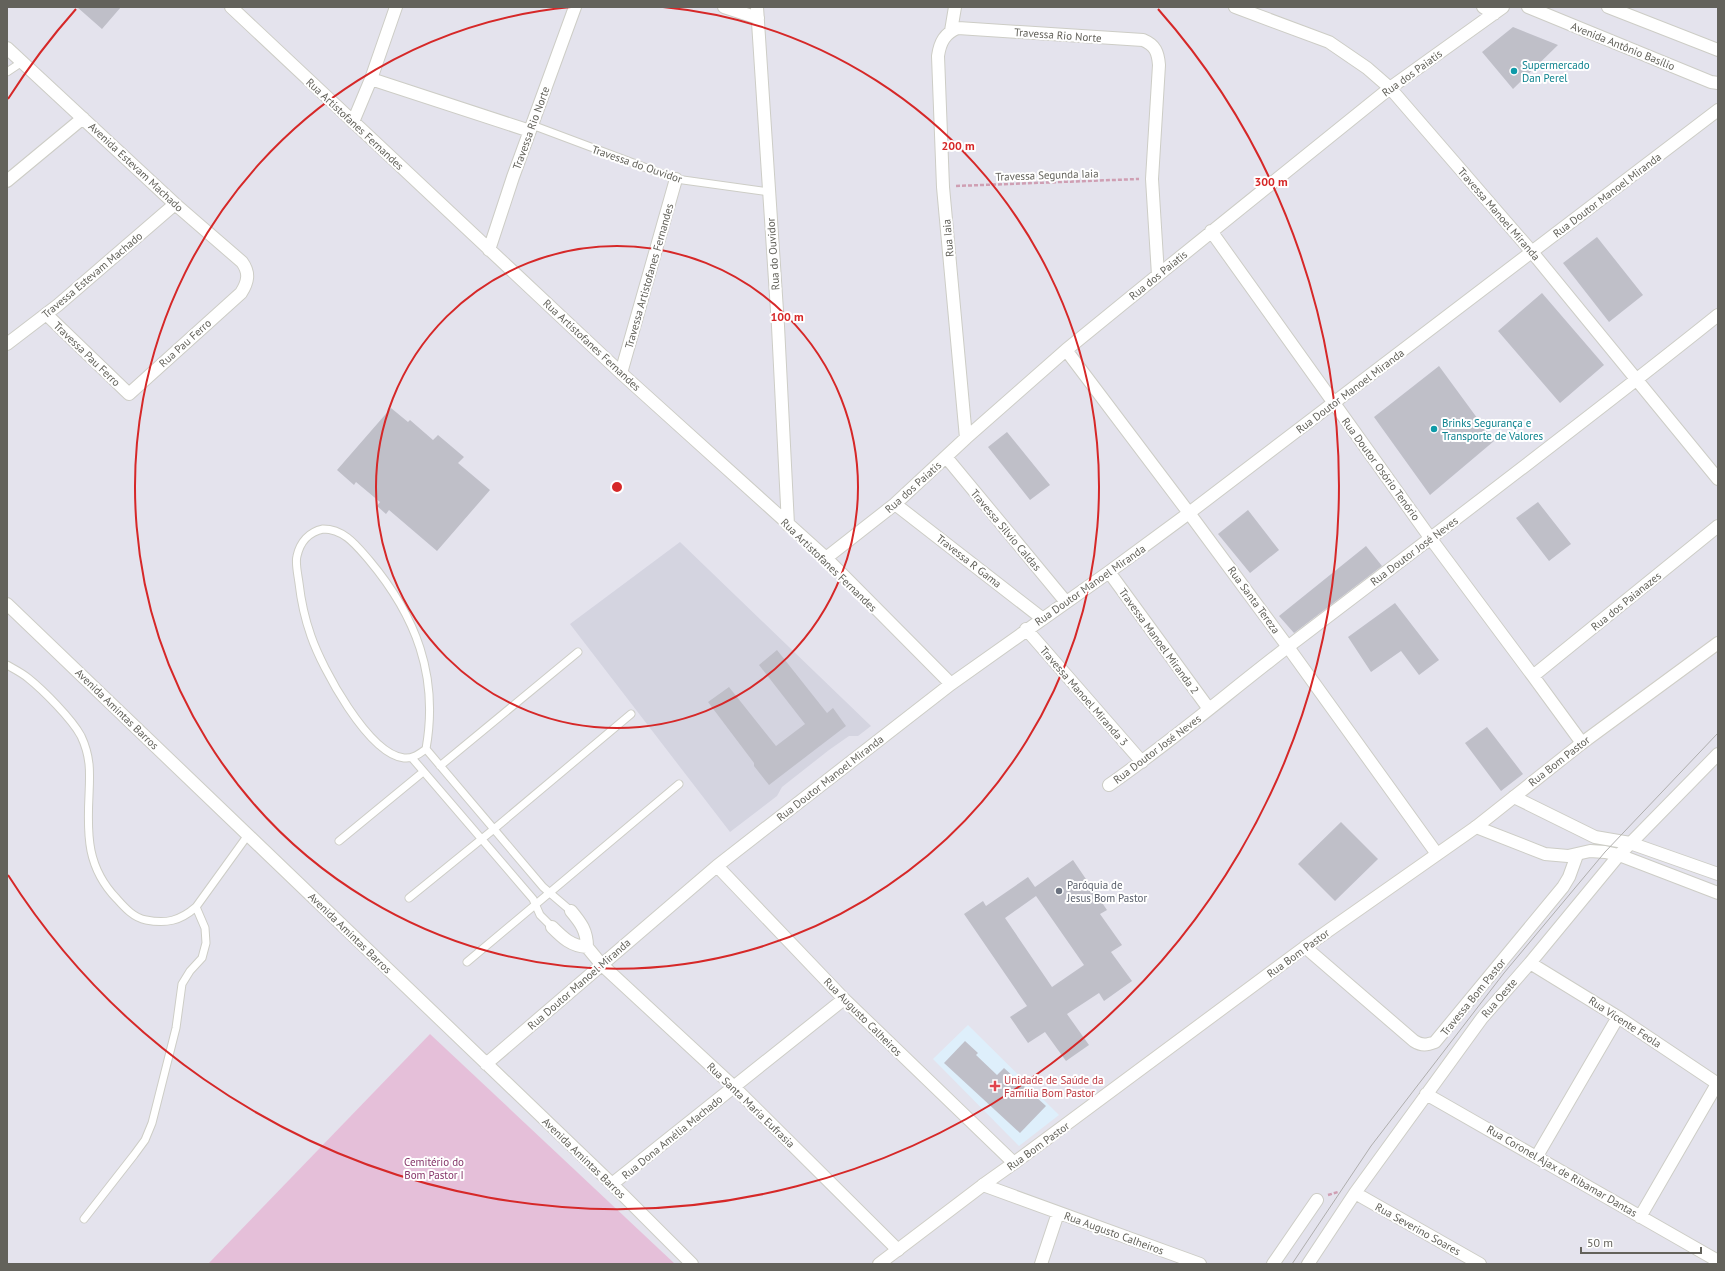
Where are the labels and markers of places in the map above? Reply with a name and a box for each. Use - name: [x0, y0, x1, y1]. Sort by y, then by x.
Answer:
- place label: Supermercado Dan Perel: [1522, 58, 1590, 85]
- marker: Supermercado Dan Perel: [1509, 66, 1519, 76]
- place label: Brinks Segurança e Transporte de Valores: [1442, 416, 1544, 443]
- marker: Brinks Segurança e Transporte de Valores: [1429, 424, 1439, 434]
- centre of rings: [610, 480, 624, 494]
- place label: Paróquia de Jesus Bom Pastor: [1066, 878, 1147, 905]
- marker: Paróquia de Jesus Bom Pastor: [1054, 886, 1064, 896]
- place label: Unidade de Saúde da Família Bom Pastor: [1004, 1073, 1103, 1100]
- marker: Unidade de Saúde da Família Bom Pastor: [989, 1080, 1001, 1092]

